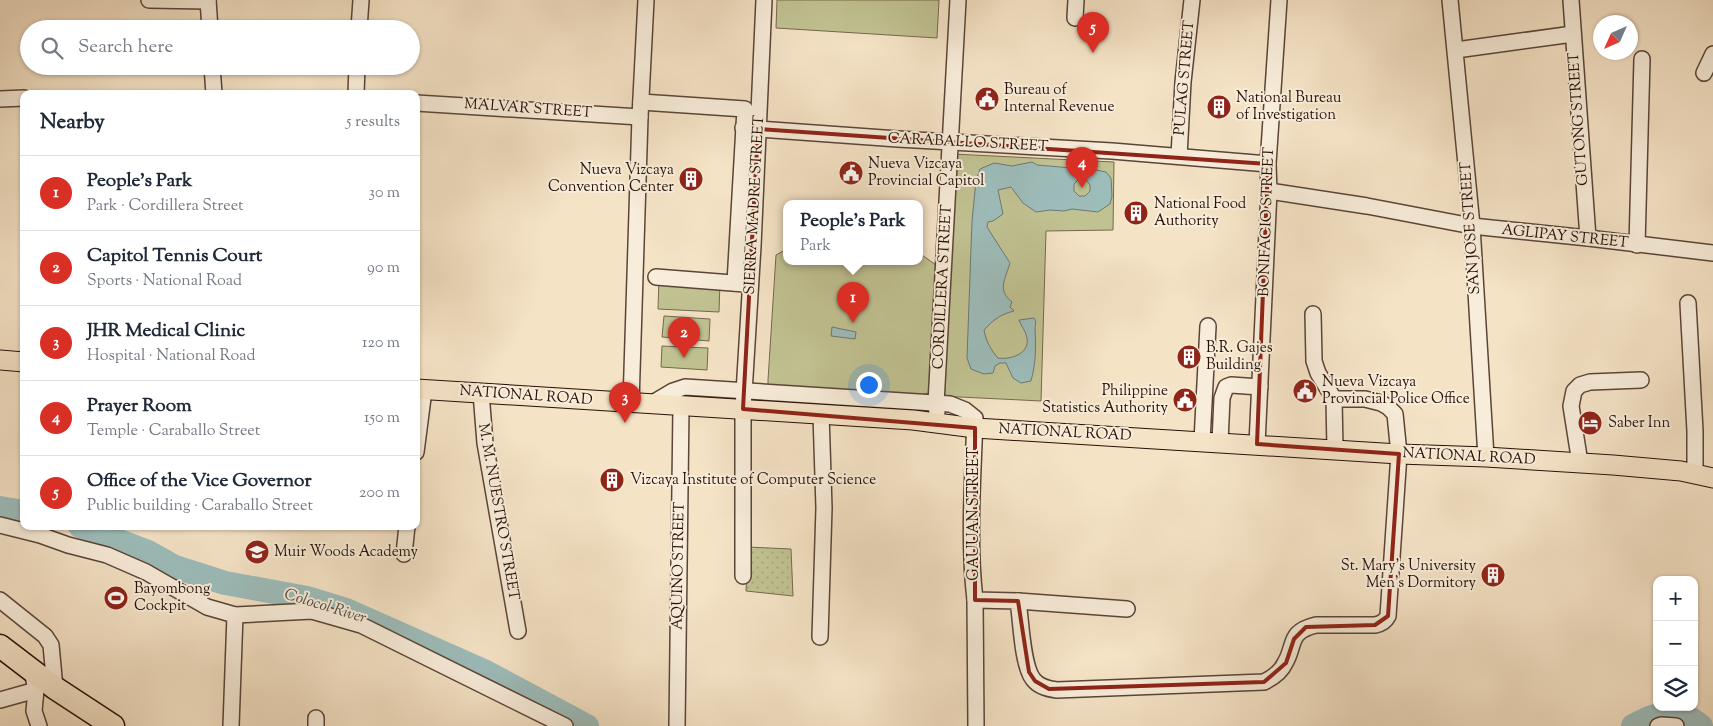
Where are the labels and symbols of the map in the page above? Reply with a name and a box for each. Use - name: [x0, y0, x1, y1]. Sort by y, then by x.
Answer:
- pin: 5: [1077, 12, 1109, 53]
- north arrow: [1593, 15, 1638, 60]
- street label: PULAG STREET: [1170, 19, 1201, 136]
- street label: GUTONG STREET: [1564, 51, 1594, 187]
- place label: Bureau of Internal Revenue: [1004, 80, 1114, 118]
- public building icon: Bureau of Internal Revenue: [974, 86, 1000, 112]
- place label: National Bureau of Investigation: [1236, 88, 1342, 126]
- street label: MALVAR STREET: [463, 94, 593, 124]
- building icon: National Bureau of Investigation: [1206, 94, 1232, 120]
- street label: SIERRA MADRE STREET: [740, 114, 770, 295]
- street label: CARABALLO STREET: [887, 128, 1049, 158]
- street label: BONIFACIO STREET: [1254, 146, 1280, 297]
- pin: 4: [1066, 147, 1098, 188]
- place label: Nueva Vizcaya Provincial Capitol: [868, 154, 984, 192]
- place label: Nueva Vizcaya Convention Center: [548, 160, 674, 198]
- public building icon: Nueva Vizcaya Provincial Capitol: [838, 160, 864, 186]
- street label: SAN JOSE STREET: [1456, 160, 1486, 295]
- building icon: Nueva Vizcaya Convention Center: [678, 166, 704, 192]
- place label: National Food Authority: [1154, 194, 1247, 232]
- building icon: National Food Authority: [1123, 200, 1149, 226]
- street label: CORDILLERA STREET: [928, 204, 958, 370]
- street label: AGLIPAY STREET: [1500, 220, 1630, 254]
- pin: 1: [837, 282, 869, 323]
- pin: 2: [668, 317, 700, 358]
- place label: B.R. Gajes Building: [1206, 338, 1273, 376]
- building icon: B.R. Gajes Building: [1176, 344, 1202, 370]
- your location: [856, 372, 882, 398]
- place label: Nueva Vizcaya Provincial Police Office: [1322, 372, 1470, 410]
- public building icon: Nueva Vizcaya Provincial Police Office: [1292, 378, 1318, 404]
- street label: NATIONAL ROAD: [459, 381, 593, 411]
- place label: Philippine Statistics Authority: [1042, 381, 1169, 419]
- pin: 3: [609, 382, 641, 423]
- public building icon: Philippine Statistics Authority: [1172, 387, 1198, 413]
- hotel icon: Saber Inn: [1577, 410, 1603, 436]
- place label: Saber Inn: [1608, 413, 1671, 434]
- street label: NATIONAL ROAD: [998, 419, 1132, 447]
- street label: M. M. NUESTRO STREET: [472, 422, 524, 603]
- street label: NATIONAL ROAD: [1402, 443, 1536, 471]
- street label: GAUUAN STREET: [964, 447, 985, 581]
- building icon: Vizcaya Institute of Computer Science: [599, 467, 625, 493]
- place label: Vizcaya Institute of Computer Science: [630, 470, 876, 491]
- street label: AQUINO STREET: [667, 501, 691, 630]
- school or university icon: Muir Woods Academy: [244, 539, 270, 565]
- place label: Muir Woods Academy: [274, 542, 419, 563]
- place label: St. Mary's University Men's Dormitory: [1341, 556, 1477, 594]
- building icon: St. Mary's University Men's Dormitory: [1480, 562, 1506, 588]
- place label: Bayombong Cockpit: [134, 579, 210, 617]
- water label: Colocol River: [281, 584, 369, 630]
- sports icon: Bayombong Cockpit: [103, 585, 129, 611]

